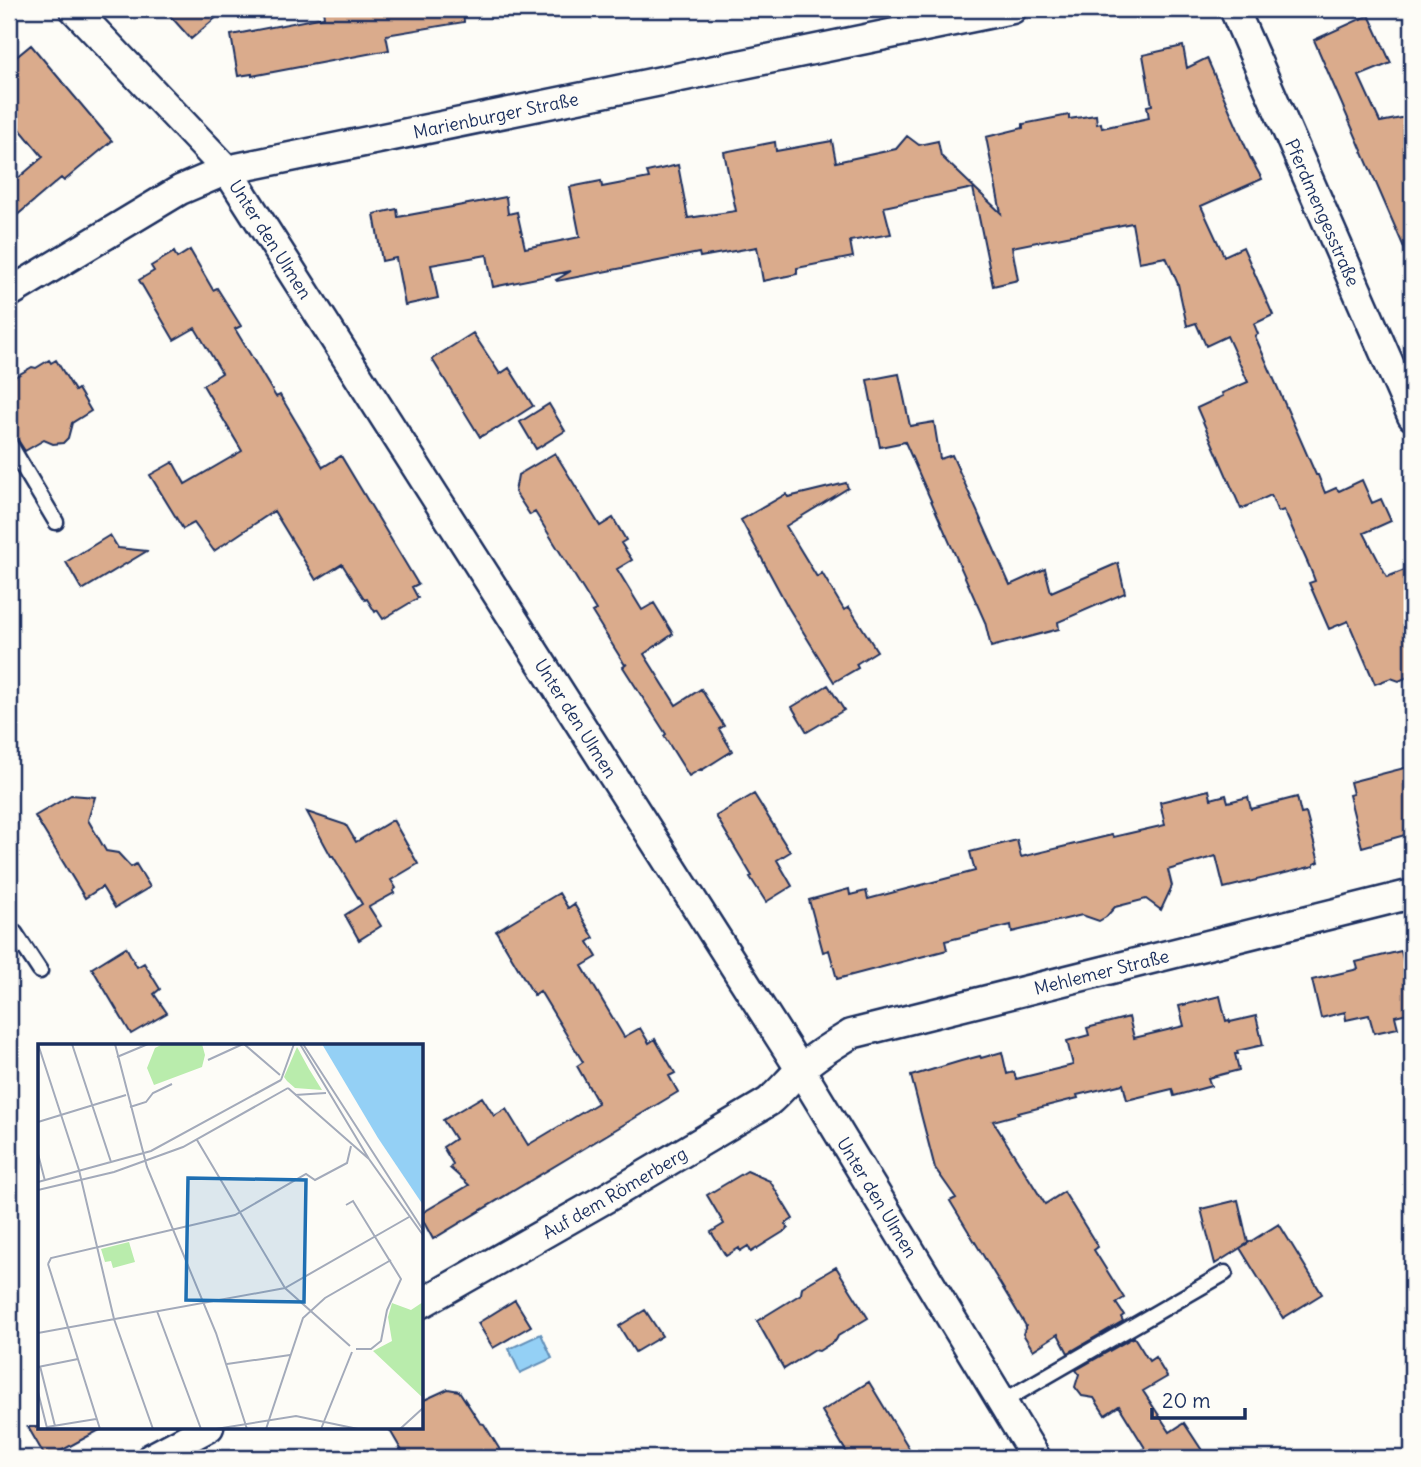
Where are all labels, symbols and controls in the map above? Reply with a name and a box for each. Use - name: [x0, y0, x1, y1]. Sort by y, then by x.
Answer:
- street label: Marienburger Straße: [411, 87, 580, 143]
- street label: Pferdmengesstraße: [1281, 135, 1365, 290]
- street label: Unter den Ulmen: [225, 175, 317, 303]
- street label: Unter den Ulmen: [530, 654, 623, 782]
- street label: Mehlemer Straße: [1032, 944, 1171, 999]
- inset map: [38, 1044, 424, 1428]
- street label: Unter den Ulmen: [832, 1133, 923, 1262]
- street label: Auf dem Römerberg: [538, 1141, 691, 1244]
- scale bar: [1152, 1376, 1244, 1420]
- text: 20 m: [1162, 1387, 1211, 1414]

